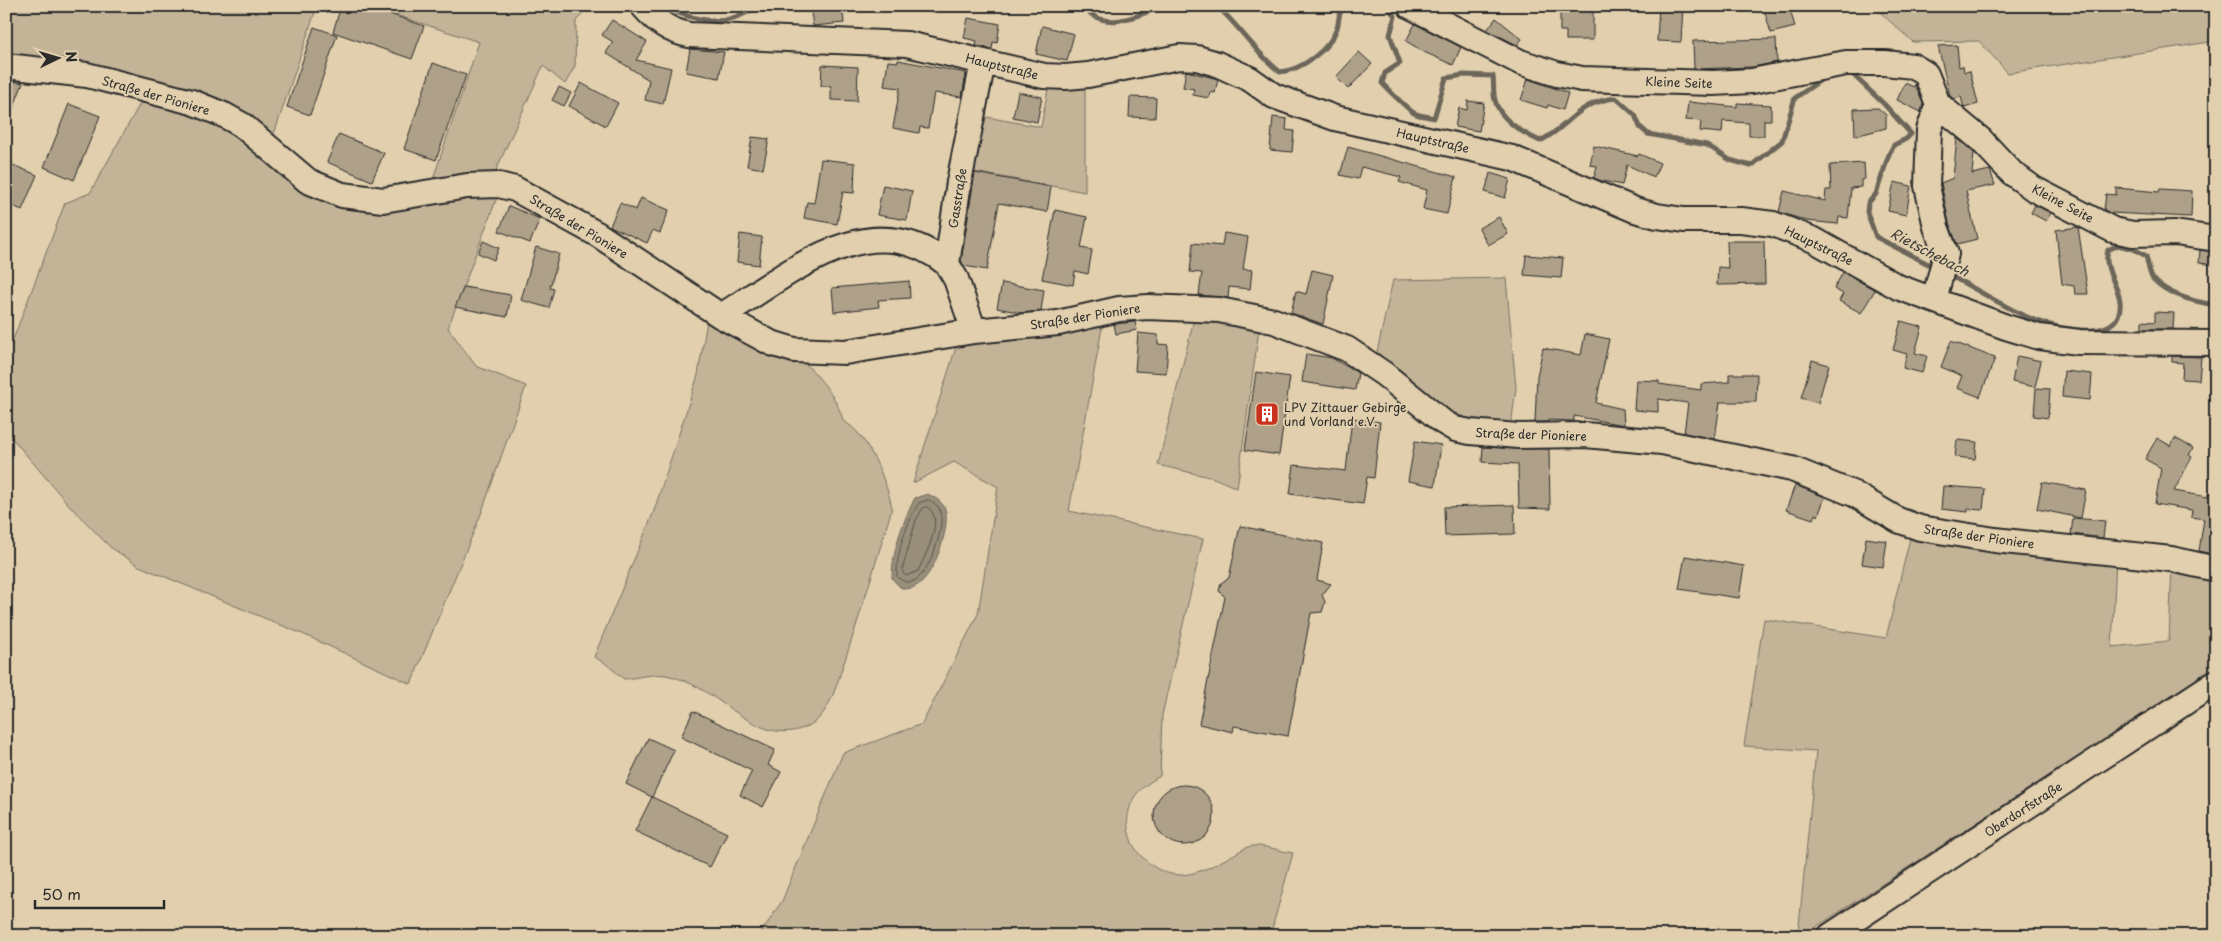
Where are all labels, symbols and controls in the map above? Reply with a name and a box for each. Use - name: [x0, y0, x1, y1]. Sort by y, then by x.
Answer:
- north arrow: [32, 32, 82, 82]
- street label: Hauptstraße: [964, 48, 1040, 84]
- text: N: [61, 50, 82, 63]
- street label: Straße der Pioniere: [100, 71, 212, 119]
- street label: Kleine Seite: [1645, 72, 1713, 92]
- street label: Hauptstraße: [1395, 123, 1471, 157]
- street label: Gasstraße: [943, 167, 971, 229]
- street label: Kleine Seite: [2029, 179, 2097, 227]
- street label: Straße der Pioniere: [527, 190, 631, 262]
- street label: Hauptstraße: [1782, 221, 1856, 269]
- water label: Rietschebach: [1887, 222, 1974, 282]
- street label: Straße der Pioniere: [1029, 298, 1141, 334]
- place label: LPV Zittauer Gebirge und Vorland e.V.: [1284, 398, 1406, 430]
- building icon: LPV Zittauer Gebirge und Vorland e.V.: [1254, 401, 1280, 427]
- street label: Straße der Pioniere: [1475, 423, 1587, 445]
- street label: Straße der Pioniere: [1923, 519, 2035, 553]
- street label: Oberdorfstraße: [1981, 777, 2065, 841]
- scale bar: [35, 877, 164, 909]
- text: 50 m: [42, 882, 81, 905]

